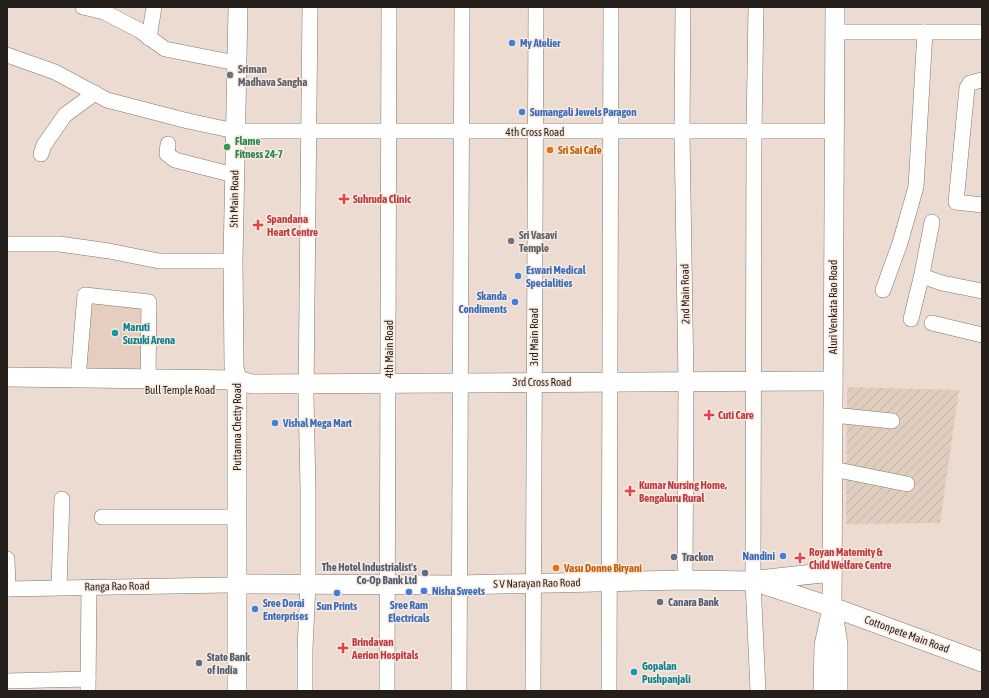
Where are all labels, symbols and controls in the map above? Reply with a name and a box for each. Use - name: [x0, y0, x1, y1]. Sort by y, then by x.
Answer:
- place label: My Atelier: [520, 37, 561, 49]
- marker: My Atelier: [507, 38, 517, 48]
- place label: Sriman Madhava Sangha: [238, 63, 307, 88]
- marker: Sriman Madhava Sangha: [225, 70, 235, 80]
- place label: Sumangali Jewels Paragon: [530, 106, 636, 118]
- marker: Sumangali Jewels Paragon: [517, 107, 527, 117]
- street label: 4th Cross Road: [506, 126, 564, 138]
- place label: Flame Fitness 24-7: [235, 135, 283, 160]
- marker: Flame Fitness 24-7: [222, 142, 232, 152]
- place label: Sri Sai Cafe: [558, 144, 602, 156]
- marker: Sri Sai Cafe: [545, 145, 555, 155]
- street label: 5th Main Road: [227, 170, 241, 228]
- marker: Suhruda Clinic: [338, 193, 350, 205]
- place label: Suhruda Clinic: [353, 193, 412, 205]
- place label: Spandana Heart Centre: [267, 213, 318, 238]
- marker: Spandana Heart Centre: [252, 219, 264, 231]
- place label: Sri Vasavi Temple: [519, 229, 558, 254]
- marker: Sri Vasavi Temple: [506, 236, 516, 246]
- street label: Aluri Venkata Rao Road: [827, 260, 839, 354]
- place label: Eswari Medical Specialities: [526, 264, 587, 289]
- street label: 2nd Main Road: [678, 264, 692, 324]
- marker: Eswari Medical Specialities: [513, 271, 523, 281]
- place label: Skanda Condiments: [459, 290, 507, 315]
- marker: Skanda Condiments: [510, 297, 520, 307]
- street label: 3rd Main Road: [528, 308, 540, 366]
- street label: 4th Main Road: [383, 320, 395, 378]
- place label: Maruti Suzuki Arena: [123, 321, 175, 346]
- marker: Maruti Suzuki Arena: [110, 328, 120, 338]
- street label: 3rd Cross Road: [513, 376, 571, 388]
- street label: Puttanna Chetty Road: [231, 383, 243, 471]
- street label: Bull Temple Road: [145, 384, 215, 396]
- marker: Cuti Care: [703, 409, 715, 421]
- place label: Cuti Care: [718, 409, 754, 421]
- place label: Vishal Mega Mart: [282, 417, 353, 429]
- marker: Vishal Mega Mart: [270, 418, 280, 428]
- place label: Kumar Nursing Home, Bengaluru Rural: [639, 479, 727, 504]
- marker: Kumar Nursing Home, Bengaluru Rural: [624, 485, 636, 497]
- place label: Royan Maternity & Child Welfare Centre: [809, 546, 891, 571]
- place label: Nandini: [742, 550, 775, 562]
- place label: Trackon: [682, 551, 714, 563]
- marker: Nandini: [778, 551, 788, 561]
- marker: Trackon: [669, 552, 679, 562]
- marker: Royan Maternity & Child Welfare Centre: [794, 552, 806, 564]
- place label: The Hotel Industrialist's Co-Op Bank Ltd: [322, 561, 417, 586]
- place label: Vasu Donne Biryani: [563, 562, 642, 574]
- marker: Vasu Donne Biryani: [551, 563, 561, 573]
- marker: The Hotel Industrialist's Co-Op Bank Ltd: [420, 568, 430, 578]
- street label: S V Narayan Rao Road: [493, 576, 581, 590]
- street label: Ranga Rao Road: [84, 579, 150, 593]
- place label: Nisha Sweets: [432, 585, 485, 597]
- marker: Nisha Sweets: [419, 586, 429, 596]
- marker: Sree Ram Electricals: [404, 587, 414, 597]
- marker: Sun Prints: [332, 588, 342, 598]
- place label: Canara Bank: [668, 596, 719, 608]
- place label: Sree Dorai Enterprises: [263, 597, 308, 622]
- marker: Canara Bank: [655, 597, 665, 607]
- place label: Sree Ram Electricals: [388, 599, 430, 624]
- place label: Sun Prints: [317, 600, 357, 612]
- marker: Sree Dorai Enterprises: [250, 604, 260, 614]
- street label: Cottonpete Main Road: [863, 613, 951, 655]
- place label: Brindavan Aerion Hospitals: [351, 636, 419, 661]
- marker: Brindavan Aerion Hospitals: [337, 642, 349, 654]
- place label: State Bank of India: [207, 651, 250, 676]
- marker: State Bank of India: [194, 658, 204, 668]
- place label: Gopalan Pushpanjali: [642, 660, 691, 685]
- marker: Gopalan Pushpanjali: [629, 667, 639, 677]

